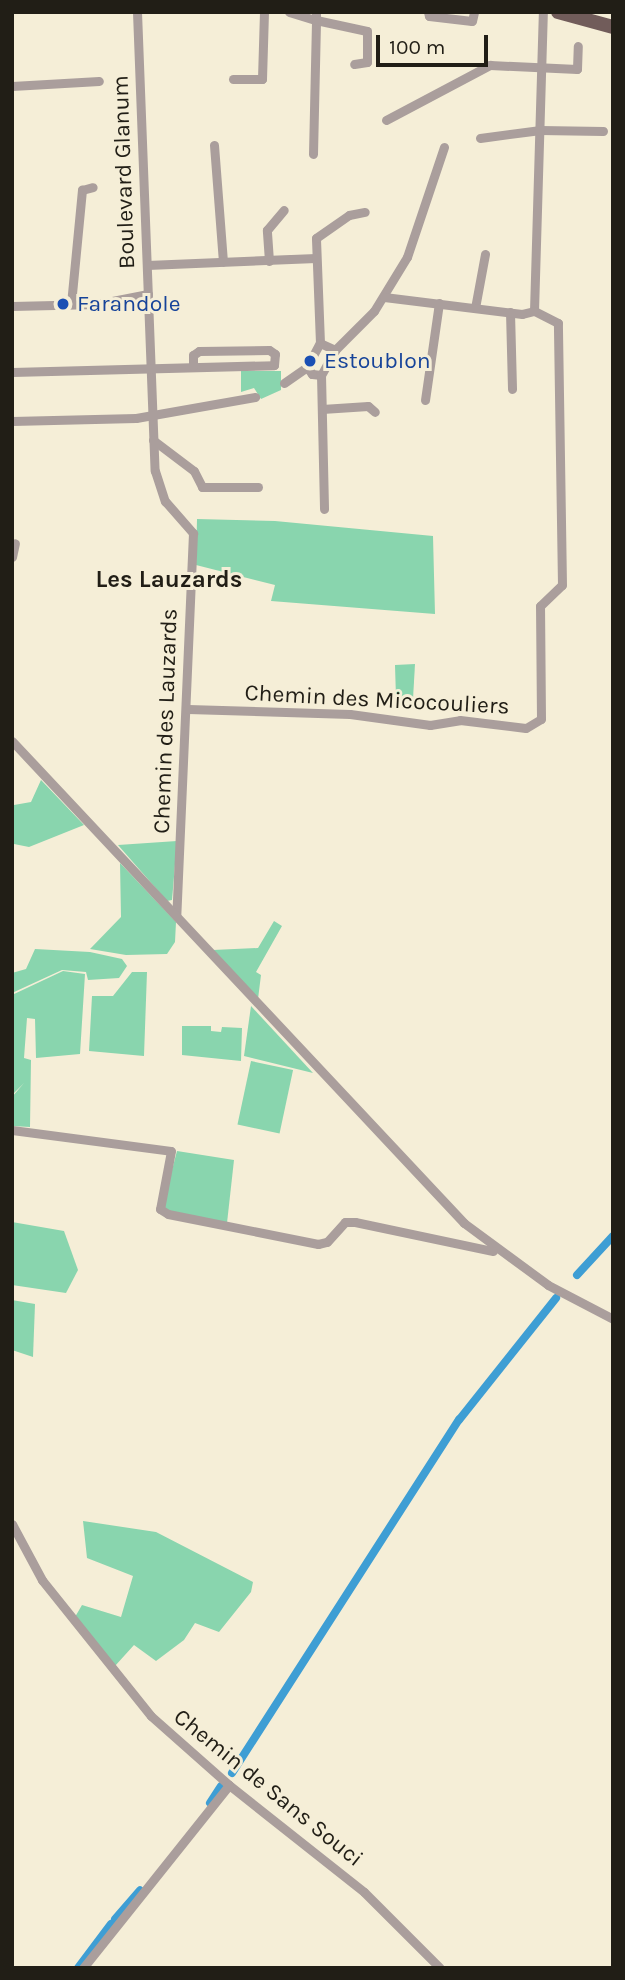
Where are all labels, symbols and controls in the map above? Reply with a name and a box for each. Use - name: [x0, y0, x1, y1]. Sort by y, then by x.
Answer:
- scale bar: [380, 21, 492, 65]
- text: 100 m: [389, 35, 446, 59]
- street label: Boulevard Glanum: [107, 75, 141, 269]
- place label: Farandole: [77, 290, 180, 318]
- marker: Farandole: [55, 296, 71, 312]
- place label: Estoublon: [324, 347, 431, 375]
- marker: Estoublon: [302, 353, 318, 369]
- district label: Les Lauzards: [96, 566, 242, 594]
- street label: Chemin des Lauzards: [148, 608, 184, 834]
- street label: Chemin des Micocouliers: [244, 679, 510, 721]
- street label: Chemin de Sans Souci: [168, 1703, 368, 1873]

